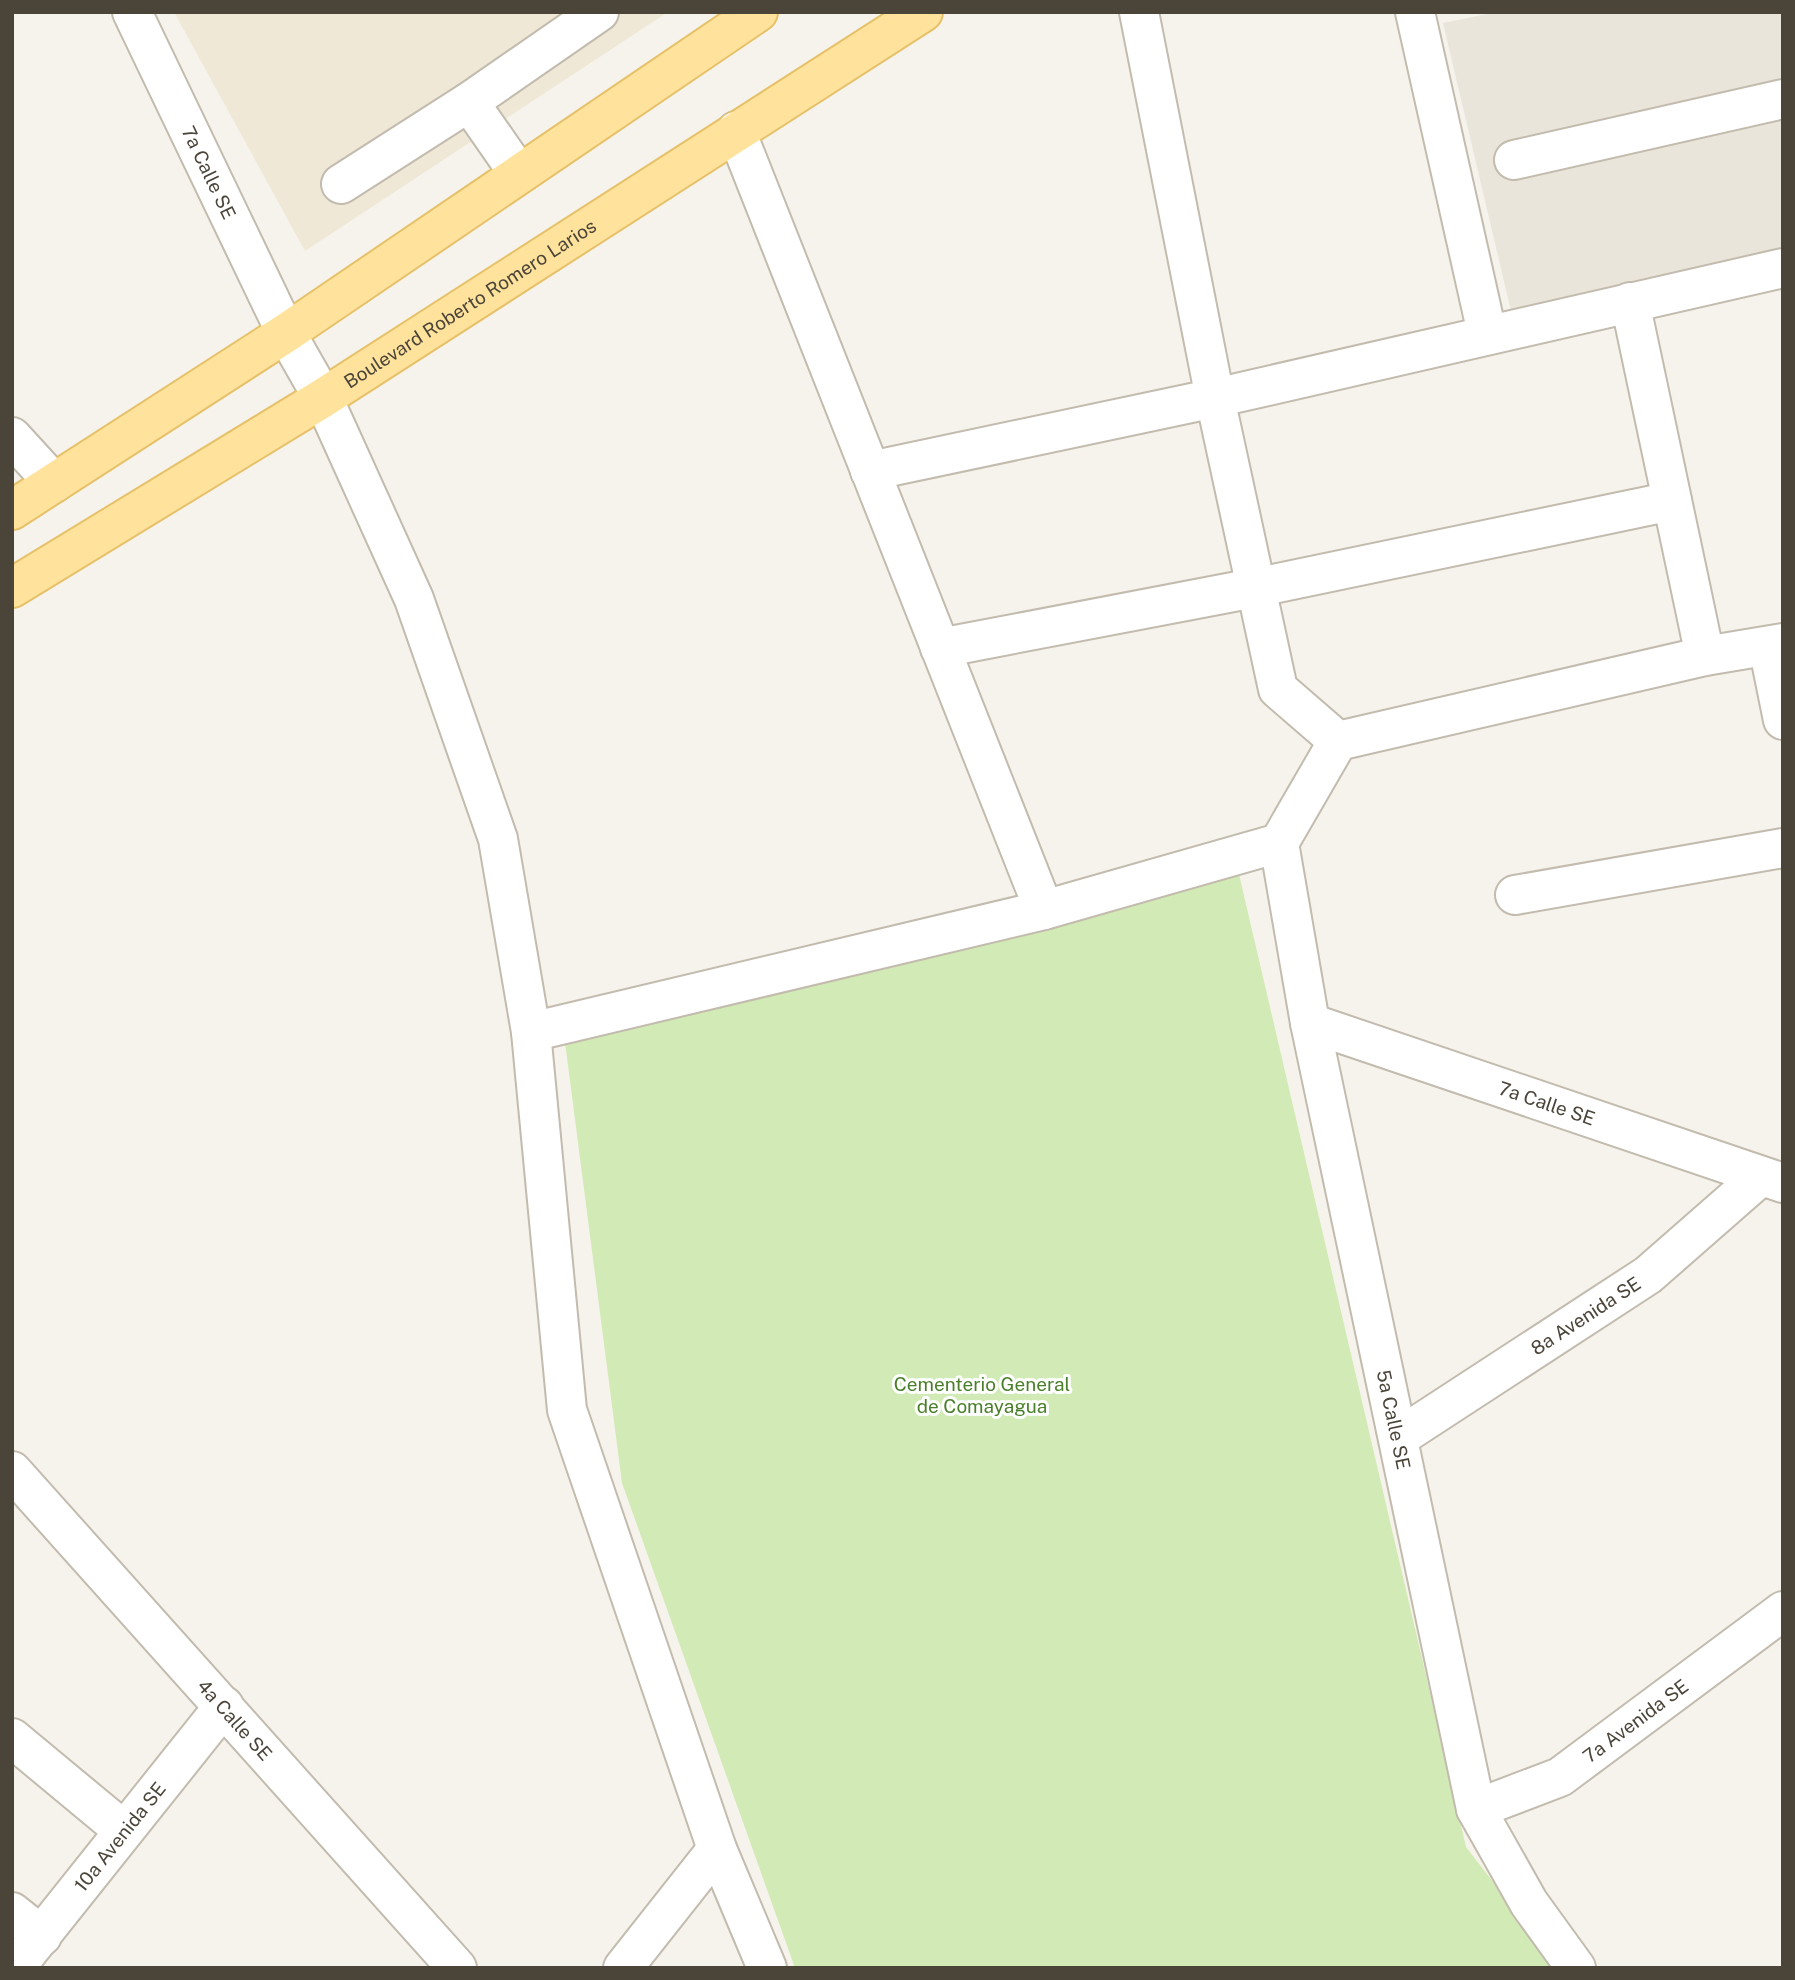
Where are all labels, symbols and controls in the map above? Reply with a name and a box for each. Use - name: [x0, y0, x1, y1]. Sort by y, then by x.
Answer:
- street label: 7a Calle SE: [177, 122, 241, 223]
- street label: Boulevard Roberto Romero Larios: [340, 214, 600, 393]
- street label: 7a Calle SE: [1496, 1077, 1598, 1130]
- street label: 8a Avenida SE: [1527, 1272, 1645, 1359]
- street label: 5a Calle SE: [1373, 1368, 1415, 1471]
- park label: Cementerio General de Comayagua: [894, 1373, 1070, 1417]
- street label: 7a Avenida SE: [1579, 1674, 1692, 1767]
- street label: 4a Calle SE: [193, 1675, 277, 1765]
- street label: 10a Avenida SE: [69, 1778, 170, 1896]

